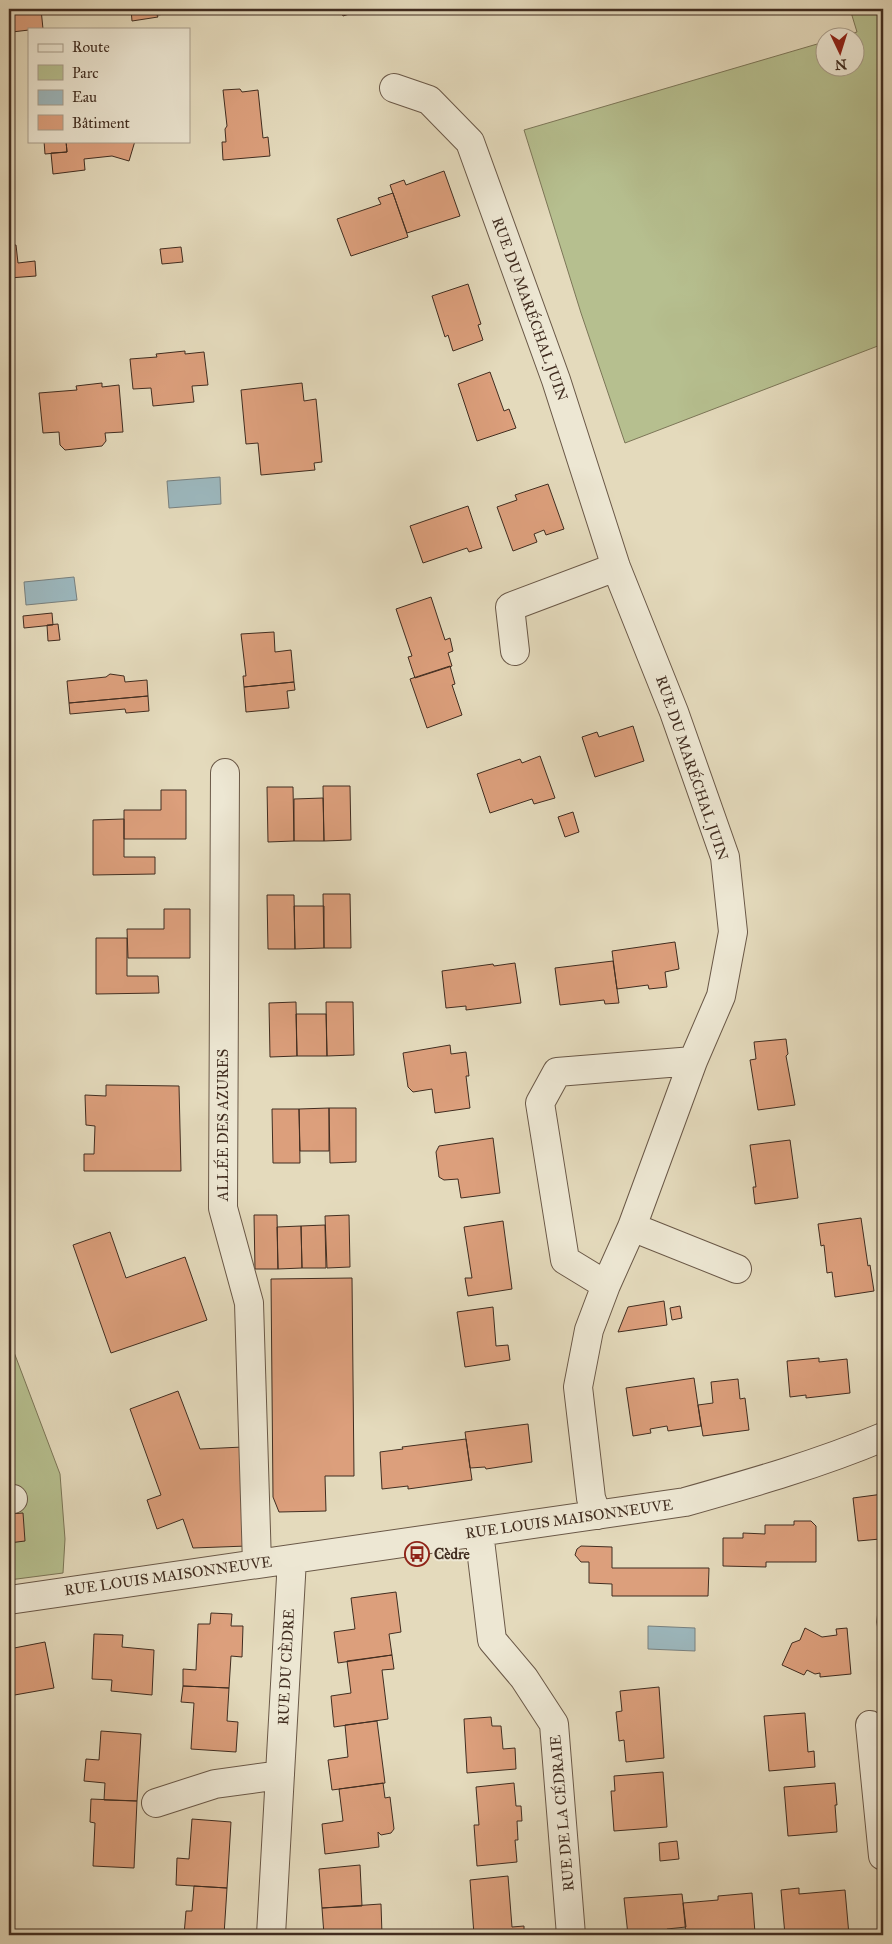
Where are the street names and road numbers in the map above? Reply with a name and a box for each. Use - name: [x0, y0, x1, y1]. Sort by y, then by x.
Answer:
- street label: RUE DU MARÉCHAL JUIN: [487, 214, 573, 404]
- street label: RUE DU MARÉCHAL JUIN: [651, 673, 733, 863]
- street label: ALLÉE DES AZURES: [213, 1049, 232, 1202]
- street label: RUE LOUIS MAISONNEUVE: [464, 1495, 674, 1542]
- street label: RUE LOUIS MAISONNEUVE: [63, 1552, 273, 1599]
- street label: RUE DU CÈDRE: [273, 1608, 298, 1726]
- street label: RUE DE LA CÉDRAIE: [545, 1734, 578, 1892]

